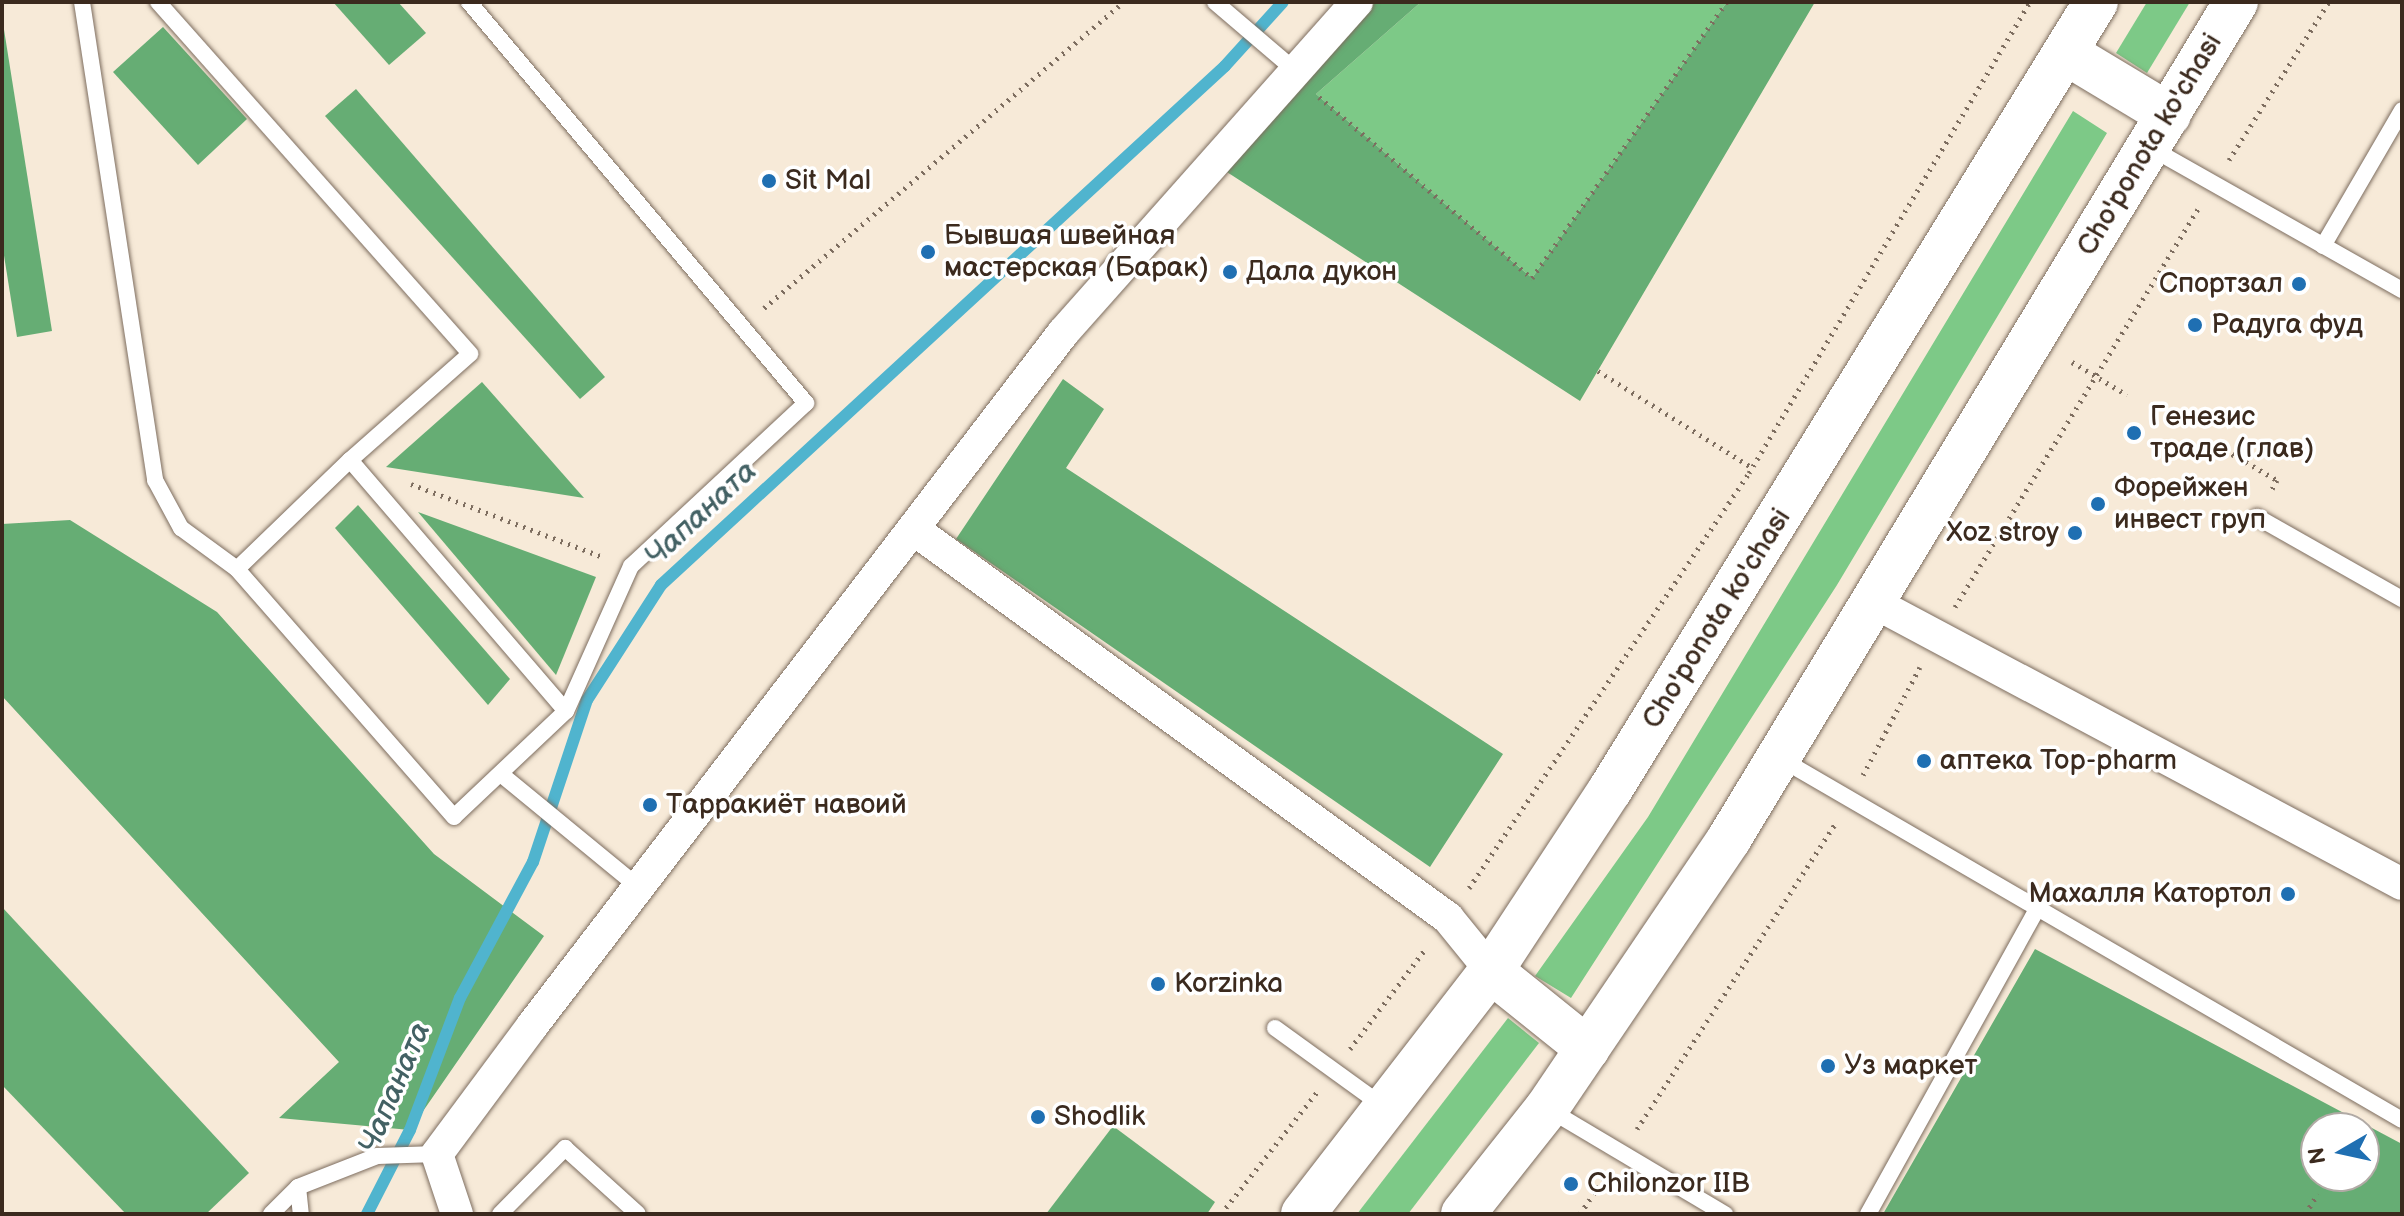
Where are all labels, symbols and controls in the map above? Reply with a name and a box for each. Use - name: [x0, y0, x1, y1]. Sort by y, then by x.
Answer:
- street label: Cho'ponota ko'chasi: [2070, 28, 2230, 262]
- place label: Sit Mal: [785, 164, 871, 198]
- marker: Sit Mal: [760, 172, 778, 190]
- place label: Бывшая швейная мастерская (Барак): [944, 219, 1209, 285]
- marker: Бывшая швейная мастерская (Барак): [919, 243, 937, 261]
- place label: Дала дукон: [1246, 255, 1397, 289]
- marker: Дала дукон: [1221, 263, 1239, 281]
- place label: Спортзал: [2159, 267, 2283, 301]
- marker: Спортзал: [2290, 275, 2308, 293]
- place label: Радуга фуд: [2211, 308, 2363, 342]
- marker: Радуга фуд: [2186, 316, 2204, 334]
- place label: Генезис траде (глав): [2150, 400, 2314, 466]
- marker: Генезис траде (глав): [2125, 424, 2143, 442]
- water label: Чапаната: [638, 453, 764, 575]
- place label: Форейжен инвест груп: [2114, 471, 2266, 537]
- marker: Форейжен инвест груп: [2089, 495, 2107, 513]
- street label: Cho'ponota ko'chasi: [1636, 503, 1798, 735]
- place label: Xoz stroy: [1947, 516, 2059, 550]
- marker: Xoz stroy: [2066, 524, 2084, 542]
- place label: аптека Top-pharm: [1940, 744, 2177, 778]
- marker: аптека Top-pharm: [1915, 752, 1933, 770]
- place label: Тарракиёт навоий: [666, 788, 907, 822]
- marker: Тарракиёт навоий: [641, 796, 659, 814]
- place label: Махалля Катортол: [2029, 877, 2272, 911]
- marker: Махалля Катортол: [2279, 885, 2297, 903]
- place label: Korzinka: [1174, 967, 1283, 1001]
- marker: Korzinka: [1149, 975, 1167, 993]
- water label: Чапаната: [351, 1017, 439, 1159]
- place label: Уз маркет: [1844, 1049, 1978, 1083]
- marker: Уз маркет: [1819, 1057, 1837, 1075]
- place label: Shodlik: [1054, 1100, 1145, 1134]
- marker: Shodlik: [1029, 1108, 1047, 1126]
- north arrow: [2300, 1112, 2380, 1192]
- text: N: [2303, 1145, 2332, 1166]
- place label: Chilonzor IIB: [1587, 1167, 1750, 1201]
- marker: Chilonzor IIB: [1562, 1175, 1580, 1193]

